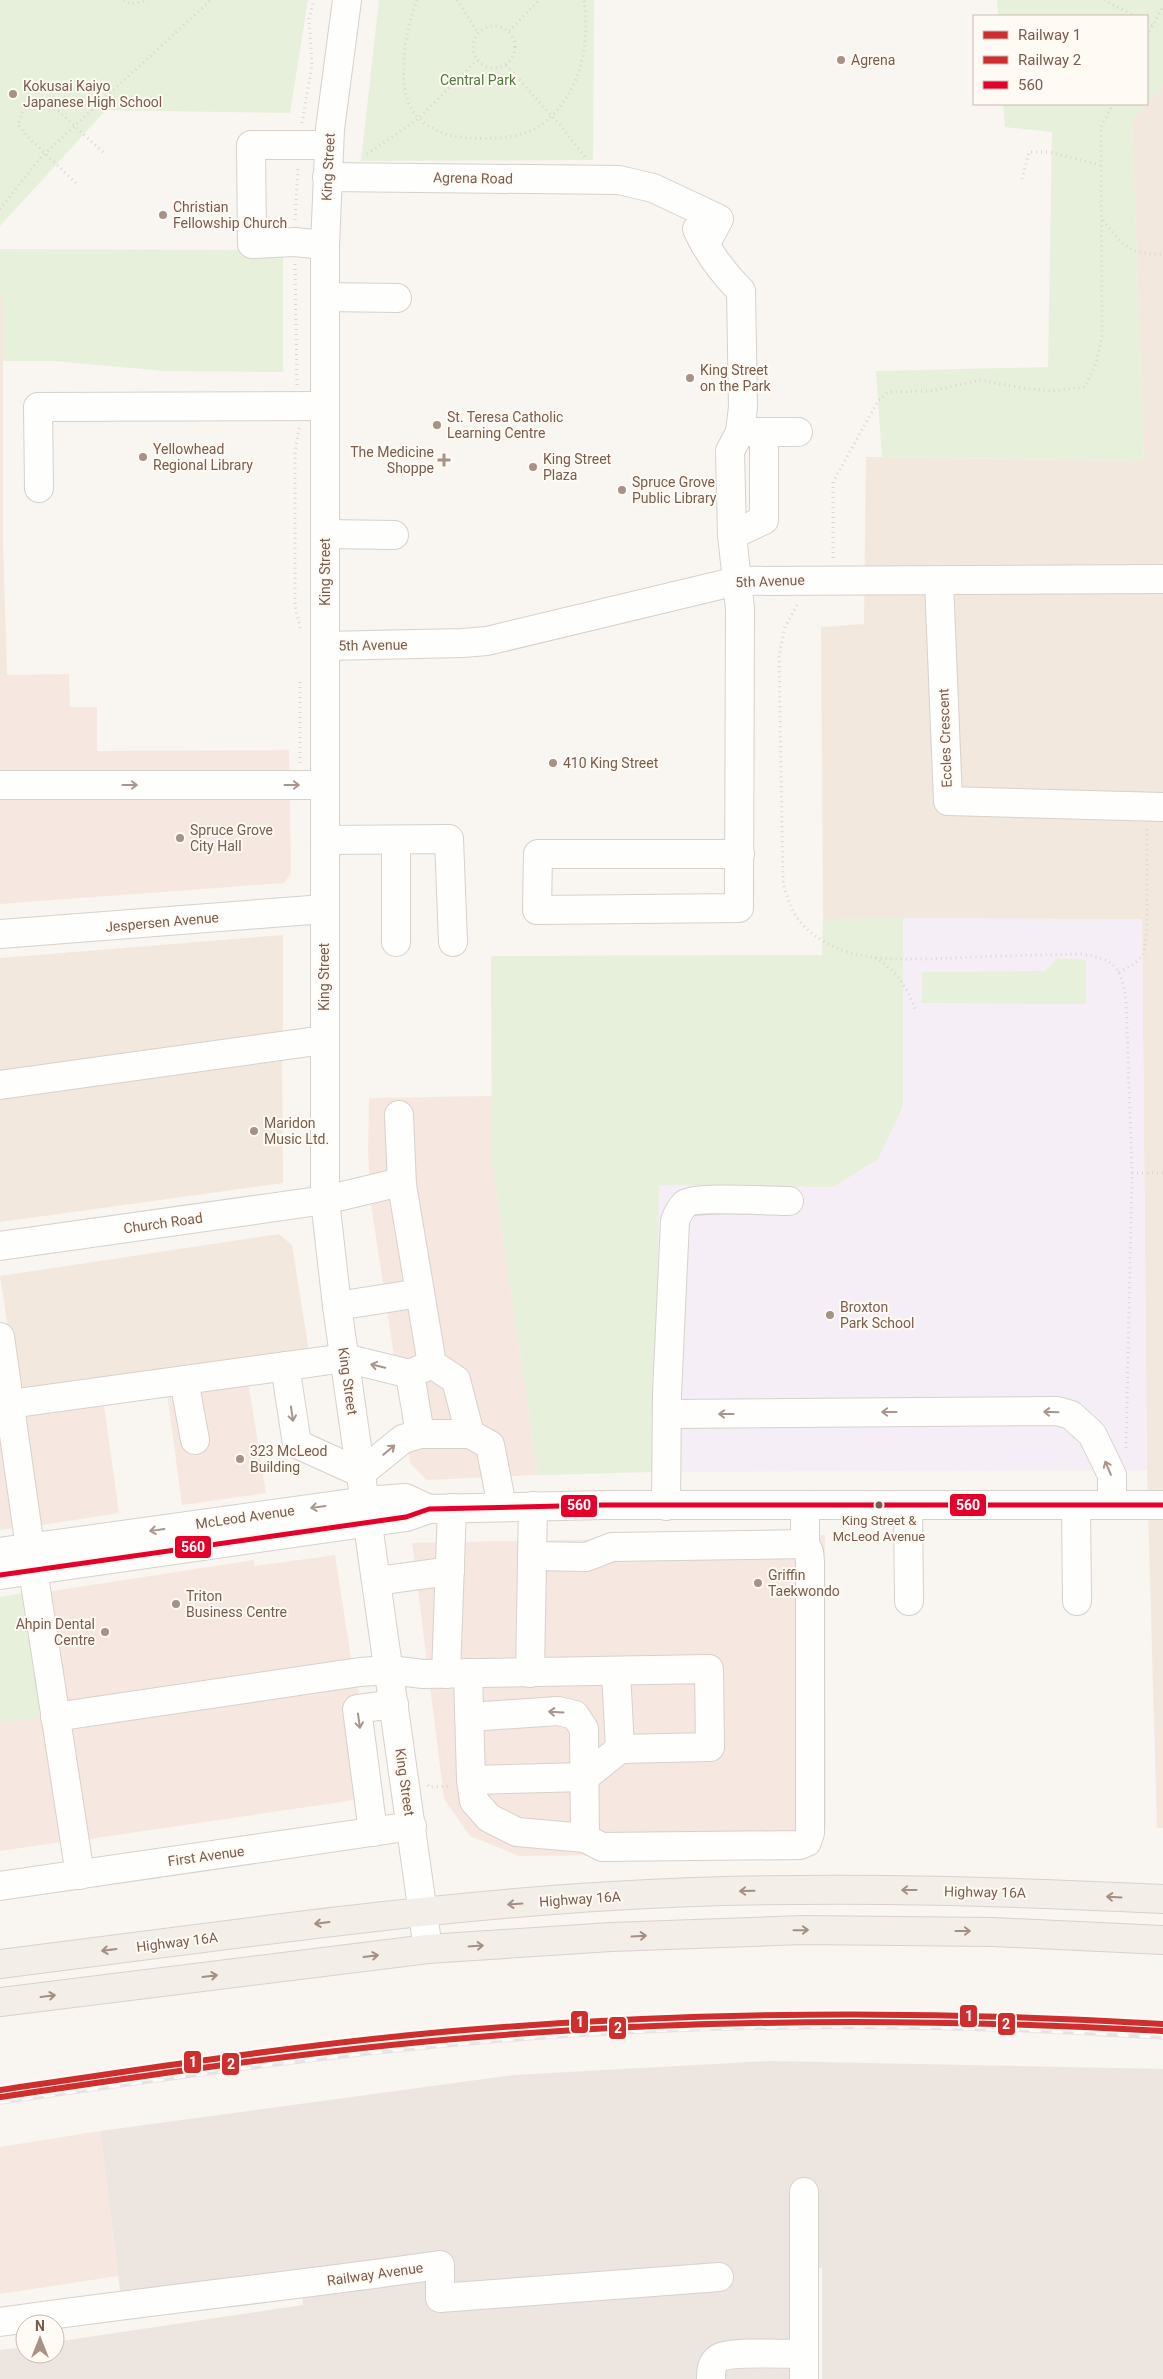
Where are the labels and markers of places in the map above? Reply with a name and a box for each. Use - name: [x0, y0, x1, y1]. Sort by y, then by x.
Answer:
- place label: Agrena: [851, 52, 895, 68]
- marker: Agrena: [835, 54, 847, 66]
- place label: Kokusai Kaiyo Japanese High School: [23, 78, 162, 110]
- marker: Kokusai Kaiyo Japanese High School: [7, 88, 19, 100]
- place label: Christian Fellowship Church: [173, 199, 287, 231]
- marker: Christian Fellowship Church: [157, 209, 169, 221]
- place label: King Street on the Park: [700, 362, 771, 394]
- marker: King Street on the Park: [684, 372, 696, 384]
- place label: St. Teresa Catholic Learning Centre: [447, 409, 563, 441]
- marker: St. Teresa Catholic Learning Centre: [431, 419, 443, 431]
- place label: Yellowhead Regional Library: [153, 441, 253, 473]
- place label: The Medicine Shoppe: [350, 444, 434, 476]
- marker: Yellowhead Regional Library: [137, 451, 149, 463]
- place label: King Street Plaza: [543, 451, 612, 483]
- marker: The Medicine Shoppe: [438, 454, 450, 466]
- marker: King Street Plaza: [527, 461, 539, 473]
- place label: Spruce Grove Public Library: [632, 474, 717, 506]
- marker: Spruce Grove Public Library: [616, 484, 628, 496]
- place label: 410 King Street: [563, 755, 659, 771]
- marker: 410 King Street: [547, 757, 559, 769]
- place label: Spruce Grove City Hall: [190, 822, 273, 854]
- marker: Spruce Grove City Hall: [174, 832, 186, 844]
- place label: Maridon Music Ltd.: [264, 1115, 329, 1147]
- marker: Maridon Music Ltd.: [248, 1125, 260, 1137]
- place label: Broxton Park School: [840, 1299, 914, 1331]
- marker: Broxton Park School: [824, 1309, 836, 1321]
- place label: 323 McLeod Building: [250, 1443, 327, 1475]
- marker: 323 McLeod Building: [234, 1453, 246, 1465]
- marker: King Street & McLeod Avenue: [874, 1500, 884, 1510]
- place label: King Street & McLeod Avenue: [833, 1513, 925, 1544]
- place label: Griffin Taekwondo: [768, 1567, 840, 1599]
- marker: Griffin Taekwondo: [752, 1577, 764, 1589]
- place label: Triton Business Centre: [186, 1588, 287, 1620]
- marker: Triton Business Centre: [170, 1598, 182, 1610]
- place label: Ahpin Dental Centre: [16, 1616, 95, 1648]
- marker: Ahpin Dental Centre: [99, 1626, 111, 1638]

